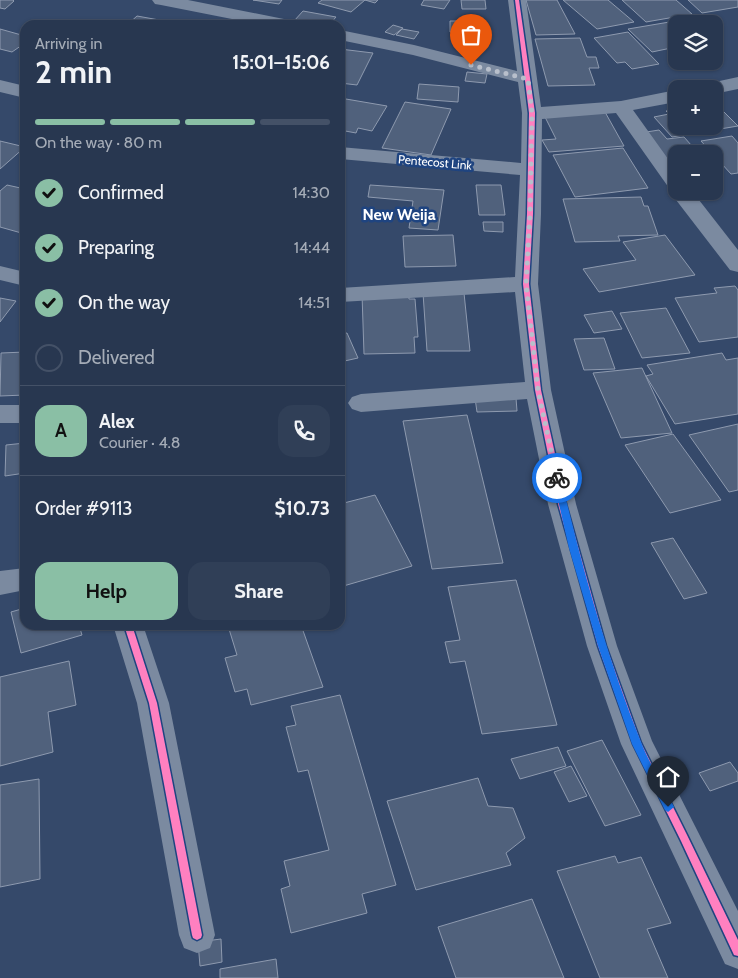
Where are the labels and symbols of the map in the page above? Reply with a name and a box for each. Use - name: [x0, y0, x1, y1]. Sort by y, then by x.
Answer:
- pin: [450, 14, 492, 65]
- street label: Pentecost Link: [398, 151, 473, 173]
- district label: New Weija: [362, 205, 436, 224]
- courier: [532, 453, 582, 503]
- pin: [647, 756, 689, 807]

